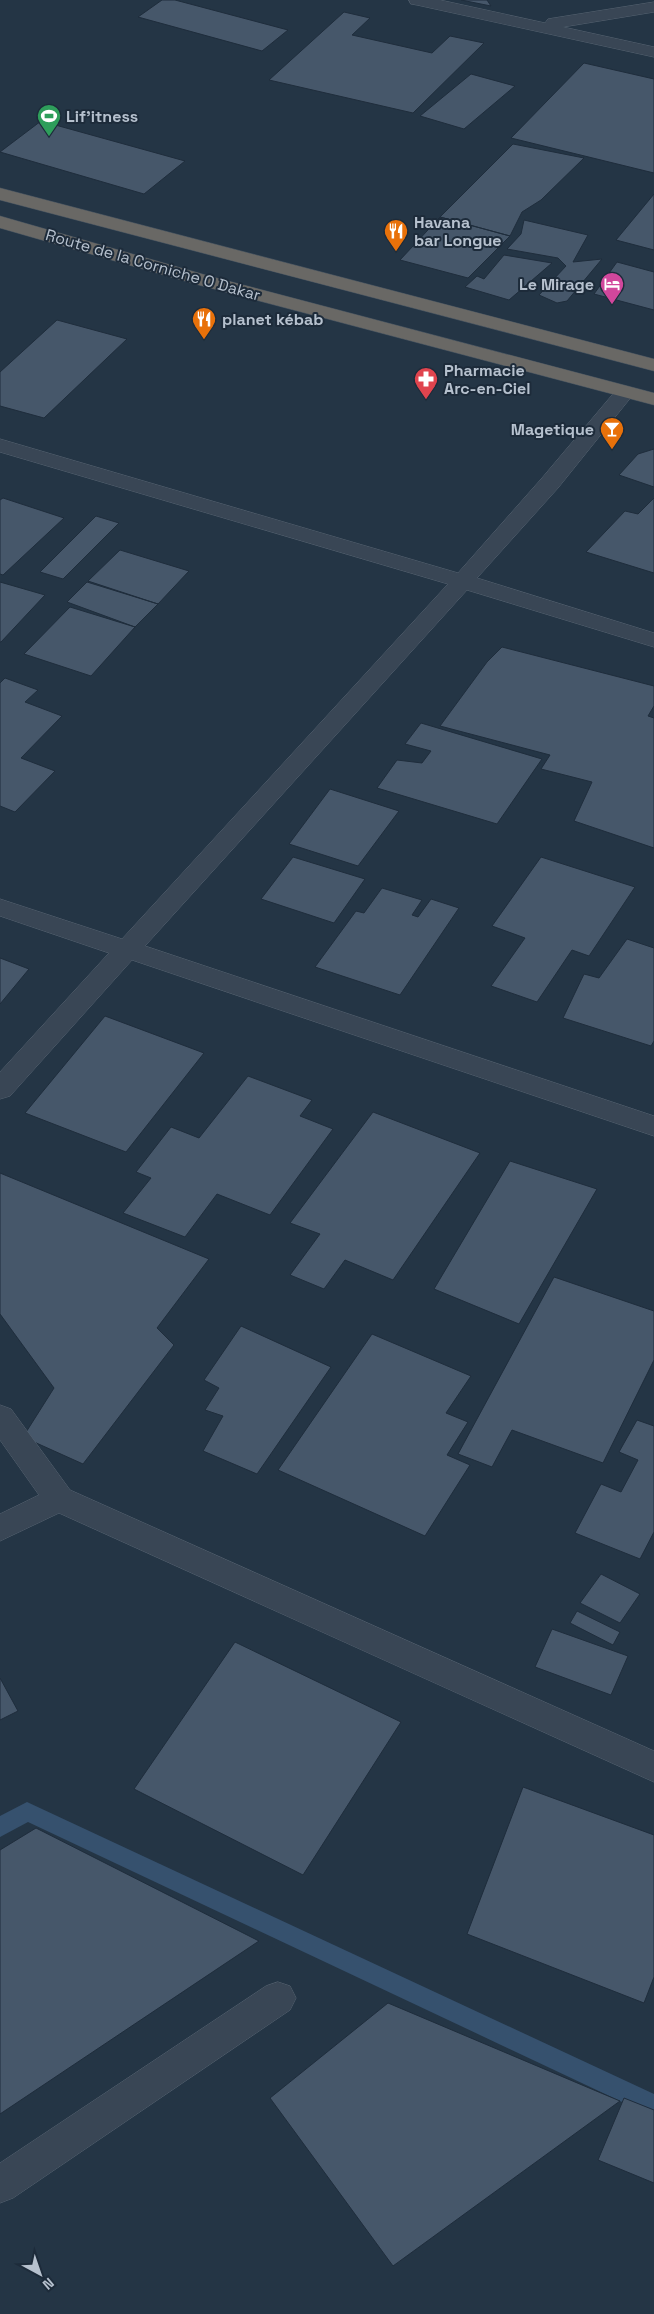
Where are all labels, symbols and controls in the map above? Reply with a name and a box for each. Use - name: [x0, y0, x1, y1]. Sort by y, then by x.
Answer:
- sports icon: Lif'itness: [36, 103, 62, 137]
- place label: Lif'itness: [66, 106, 138, 127]
- place label: Havana bar Longue: [414, 212, 501, 251]
- restaurant icon: Havana bar Longue: [383, 218, 409, 252]
- street label: Route de la Corniche O Dakar: [43, 224, 263, 306]
- hotel icon: Le Mirage: [599, 271, 625, 305]
- place label: Le Mirage: [519, 274, 594, 295]
- restaurant icon: planet kébab: [191, 306, 217, 340]
- place label: planet kébab: [222, 309, 323, 330]
- place label: Pharmacie Arc-en-Ciel: [444, 360, 531, 399]
- pharmacy icon: Pharmacie Arc-en-Ciel: [413, 366, 439, 400]
- bar icon: Magetique: [599, 416, 625, 450]
- place label: Magetique: [511, 419, 594, 440]
- north arrow: [15, 2249, 65, 2299]
- text: N: [39, 2274, 58, 2294]

